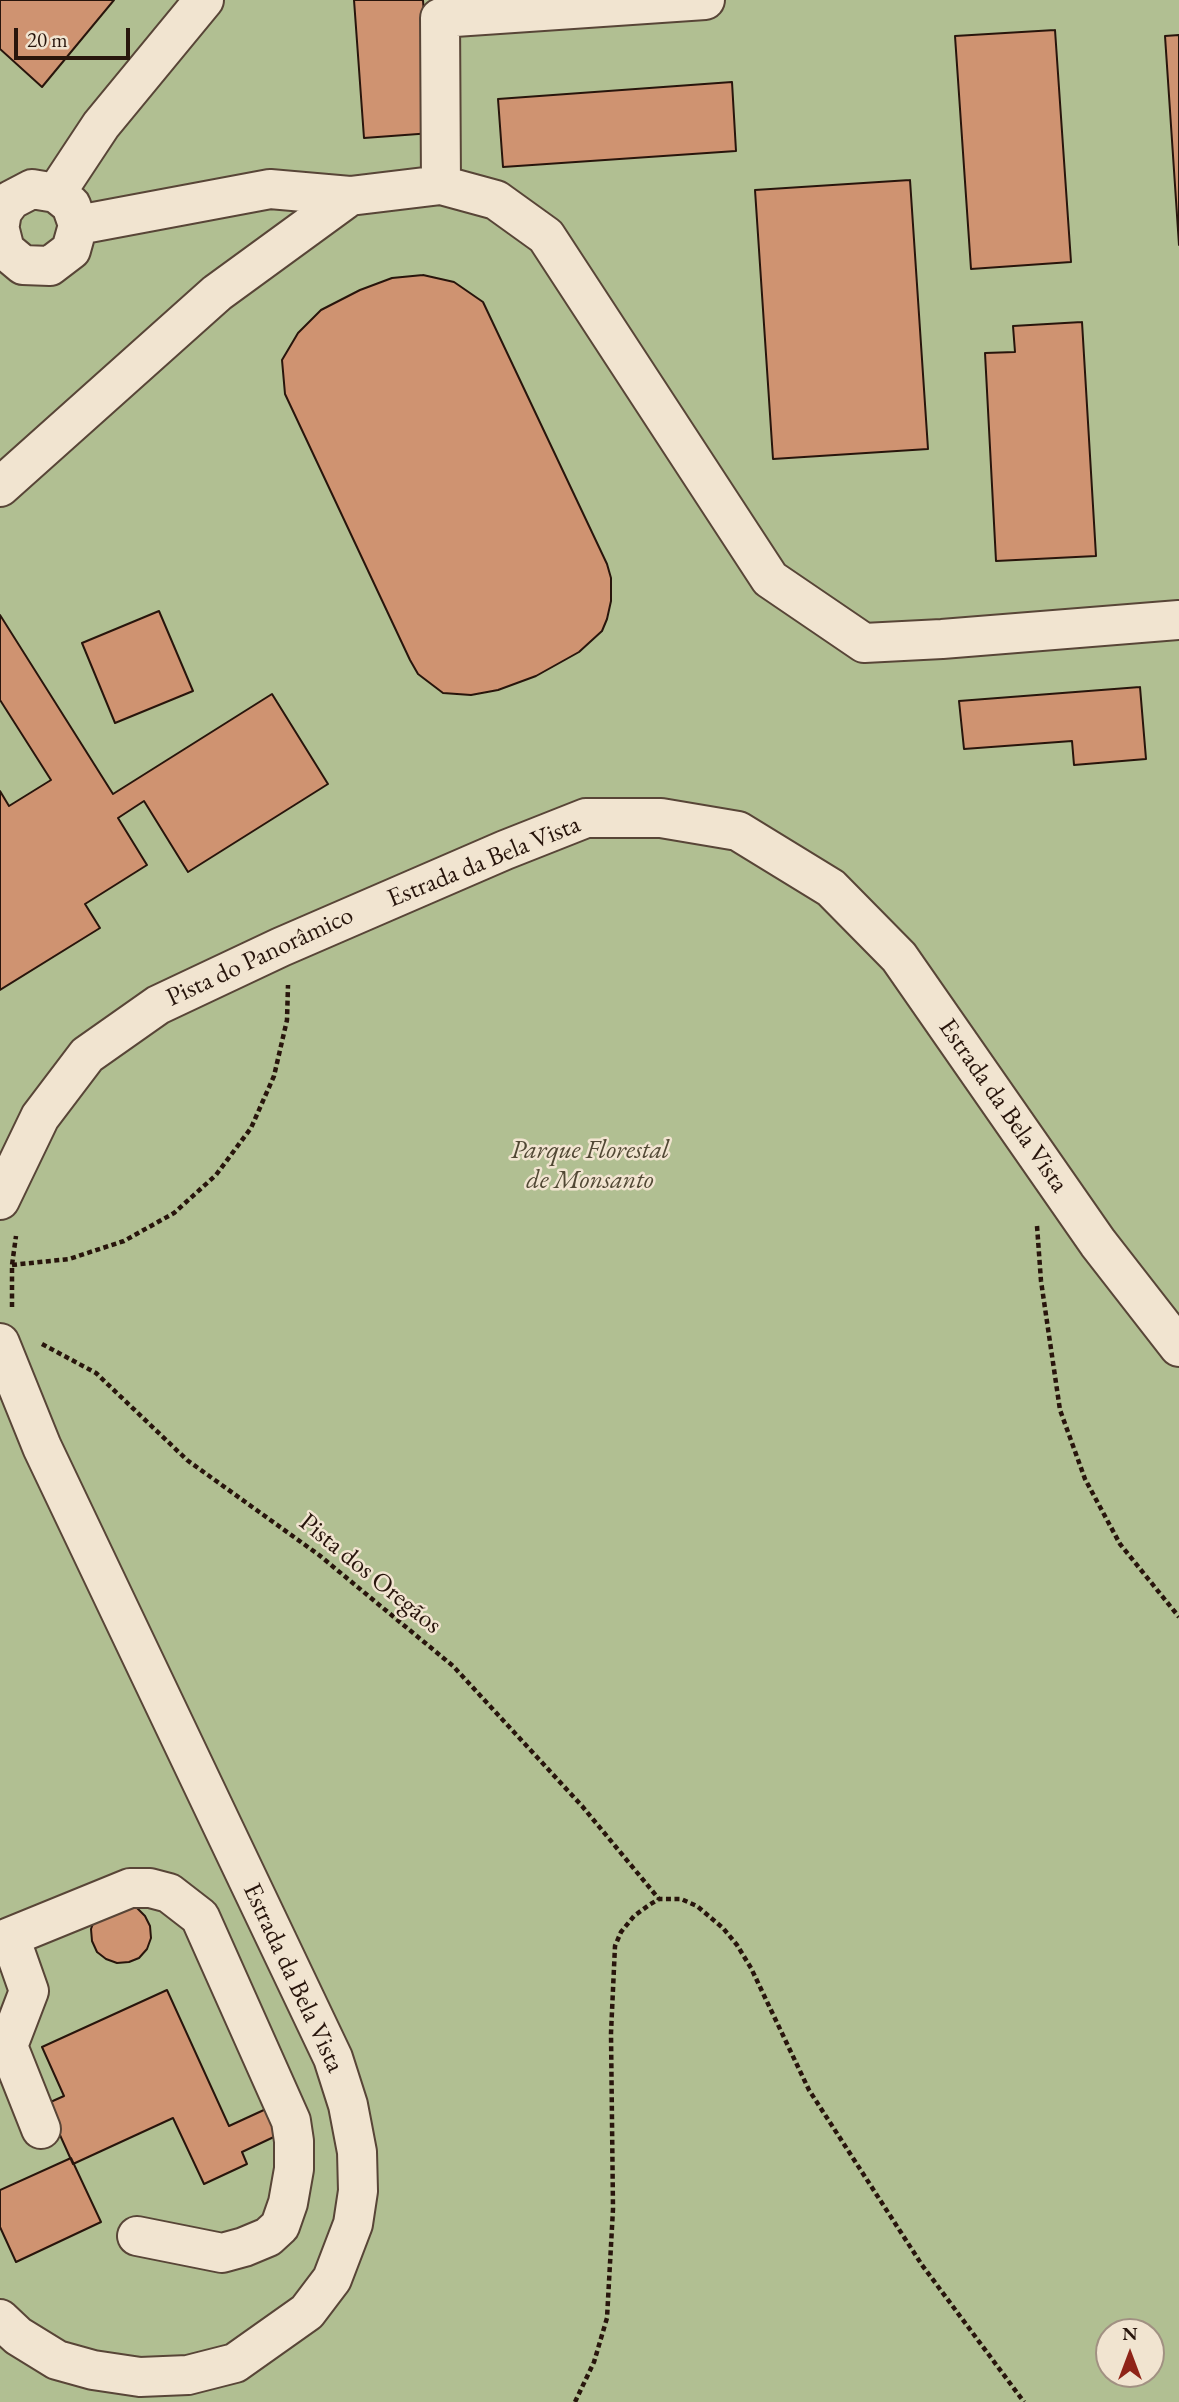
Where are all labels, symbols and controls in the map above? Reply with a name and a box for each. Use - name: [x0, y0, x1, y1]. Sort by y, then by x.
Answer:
- scale bar: [18, 14, 133, 58]
- text: 20 m: [27, 26, 68, 53]
- street label: Estrada da Bela Vista: [383, 809, 585, 915]
- street label: Pista do Panorâmico: [162, 900, 358, 1014]
- street label: Estrada da Bela Vista: [931, 1013, 1075, 1199]
- park label: Parque Florestal de Monsanto: [511, 1135, 669, 1196]
- street label: Pista dos Oregãos: [293, 1507, 447, 1641]
- street label: Estrada da Bela Vista: [235, 1878, 351, 2078]
- north arrow: [1095, 2318, 1165, 2388]
- text: N: [1122, 2321, 1138, 2346]

